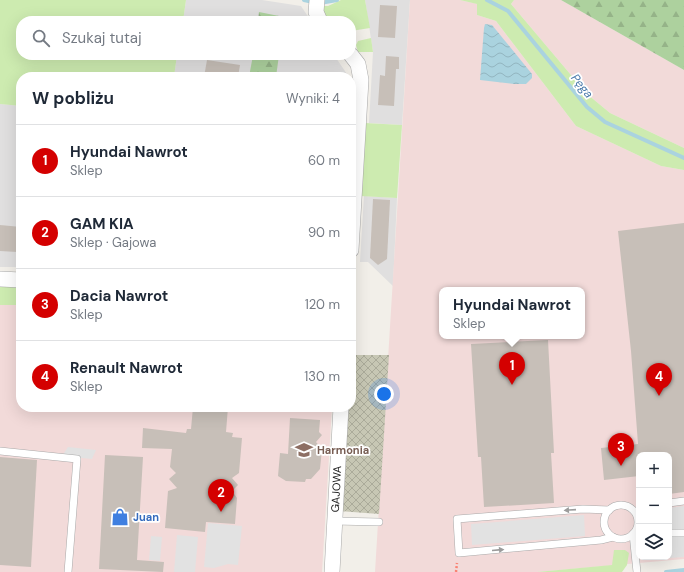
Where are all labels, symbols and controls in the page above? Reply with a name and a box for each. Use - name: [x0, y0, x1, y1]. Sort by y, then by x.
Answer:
- search box: [16, 16, 356, 60]
- icon: search: [30, 27, 52, 49]
- text: Szukaj tutaj: [62, 28, 142, 48]
- water label: Pęga: [567, 71, 597, 102]
- text: W pobliżu: [32, 87, 114, 109]
- text: Wyniki: 4: [286, 90, 340, 107]
- text: Hyundai Nawrot: [70, 142, 188, 162]
- text: 1: [43, 152, 47, 169]
- text: 60 m: [308, 152, 340, 169]
- text: Sklep: [70, 162, 103, 179]
- text: GAM KIA: [70, 214, 134, 234]
- text: 2: [41, 224, 49, 241]
- text: 90 m: [308, 224, 340, 241]
- text: Sklep · Gajowa: [70, 234, 156, 251]
- text: Dacia Nawrot: [70, 286, 168, 306]
- popup: [439, 287, 585, 339]
- text: Hyundai Nawrot: [453, 295, 571, 315]
- text: 3: [41, 296, 49, 313]
- text: 120 m: [305, 296, 340, 313]
- text: Sklep: [70, 306, 103, 323]
- text: Sklep: [453, 315, 486, 332]
- pin: 1: [499, 352, 525, 385]
- text: Renault Nawrot: [70, 358, 183, 378]
- pin: 4: [646, 363, 672, 396]
- text: 4: [41, 368, 49, 385]
- text: 130 m: [304, 368, 340, 385]
- text: Sklep: [70, 378, 103, 395]
- your location: [374, 384, 394, 404]
- pin: 3: [608, 433, 634, 466]
- school or university icon: Harmonia: [294, 440, 314, 460]
- place label: Harmonia: [317, 443, 369, 457]
- map controls: [636, 452, 672, 560]
- button: +: [636, 452, 672, 488]
- street label: GAJOWA: [328, 465, 344, 513]
- pin: 2: [208, 479, 234, 512]
- button: −: [636, 488, 672, 524]
- shop icon: Juan: [110, 507, 130, 527]
- one-way arrow: [564, 507, 576, 514]
- place label: Juan: [133, 510, 159, 524]
- button: layers: [636, 524, 672, 560]
- one-way arrow: [492, 546, 504, 553]

